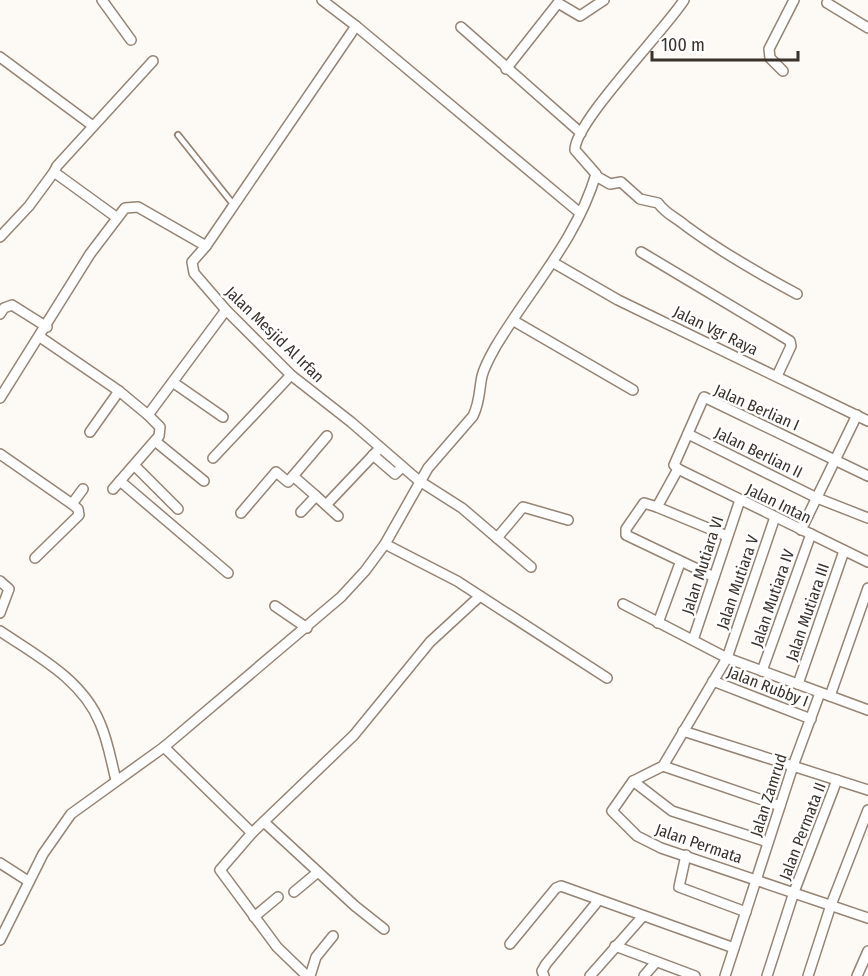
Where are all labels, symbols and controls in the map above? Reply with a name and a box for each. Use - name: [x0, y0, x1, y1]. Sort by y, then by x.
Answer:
- scale bar: [652, 24, 798, 62]
- text: 100 m: [661, 34, 705, 56]
- street label: Jalan Mesjid Al Irfan: [221, 282, 328, 386]
- street label: Jalan Vgr Raya: [670, 302, 761, 359]
- street label: Jalan Berlian I: [711, 380, 802, 435]
- street label: Jalan Berlian II: [712, 423, 806, 482]
- street label: Jalan Intan: [743, 480, 815, 527]
- street label: Jalan Mutiara VI: [678, 514, 727, 617]
- street label: Jalan Mutiara V: [713, 532, 763, 632]
- street label: Jalan Mutiara IV: [747, 546, 798, 650]
- street label: Jalan Mutiara III: [782, 561, 833, 664]
- street label: Jalan Rubby I: [725, 662, 811, 711]
- street label: Jalan Zamrud: [746, 751, 791, 839]
- street label: Jalan Permata II: [775, 780, 830, 883]
- street label: Jalan Permata: [653, 820, 745, 867]

